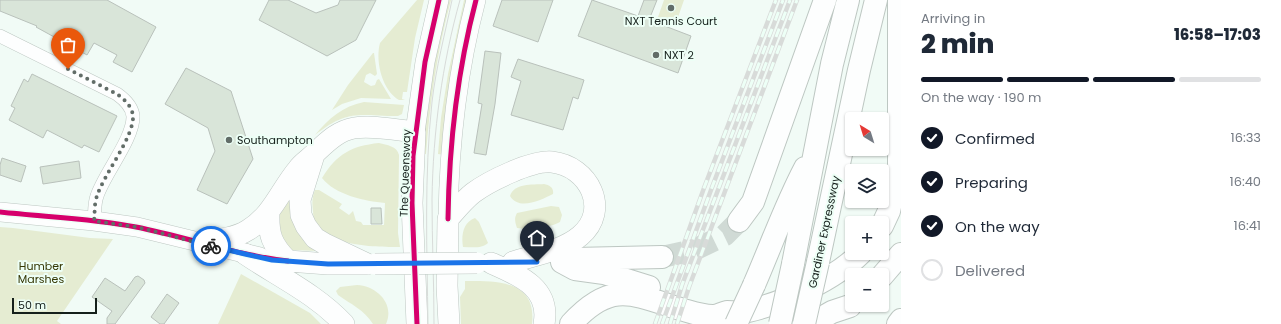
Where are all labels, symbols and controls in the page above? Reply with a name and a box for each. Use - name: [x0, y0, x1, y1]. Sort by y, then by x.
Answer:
- marker: NXT Tennis Court: [666, 3, 676, 13]
- text: Arriving in: [921, 9, 985, 28]
- place label: NXT Tennis Court: [625, 13, 717, 29]
- text: 16:58–17:03: [1174, 24, 1261, 45]
- text: 2 min: [921, 26, 994, 62]
- pin: [51, 28, 85, 69]
- icon: bag: [57, 34, 79, 56]
- place label: NXT 2: [664, 47, 694, 63]
- marker: NXT 2: [651, 50, 661, 60]
- text: On the way · 190 m: [921, 88, 1041, 107]
- north arrow: [845, 112, 889, 156]
- map controls: [845, 112, 889, 312]
- icon: check: [921, 127, 943, 149]
- street label: The Queensway: [395, 128, 415, 217]
- text: Confirmed: [955, 128, 1035, 149]
- text: 16:33: [1231, 128, 1261, 147]
- place label: Southampton: [237, 132, 313, 148]
- marker: Southampton: [224, 135, 234, 145]
- button: layers: [845, 164, 889, 208]
- icon: check: [921, 171, 943, 193]
- text: Preparing: [955, 172, 1028, 193]
- text: 16:40: [1229, 172, 1261, 191]
- street label: Gardiner Expressway: [804, 174, 844, 290]
- icon: check: [921, 215, 943, 237]
- button: +: [845, 216, 889, 260]
- text: On the way: [955, 216, 1040, 237]
- text: 16:41: [1233, 216, 1261, 235]
- pin: [520, 221, 554, 262]
- courier: [191, 226, 231, 266]
- icon: home: [526, 227, 548, 249]
- icon: bike: [200, 235, 222, 257]
- park label: Humber Marshes: [18, 258, 64, 287]
- text: Delivered: [955, 260, 1025, 281]
- button: −: [845, 268, 889, 312]
- scale bar: [12, 296, 97, 315]
- text: 50 m: [18, 297, 46, 313]

